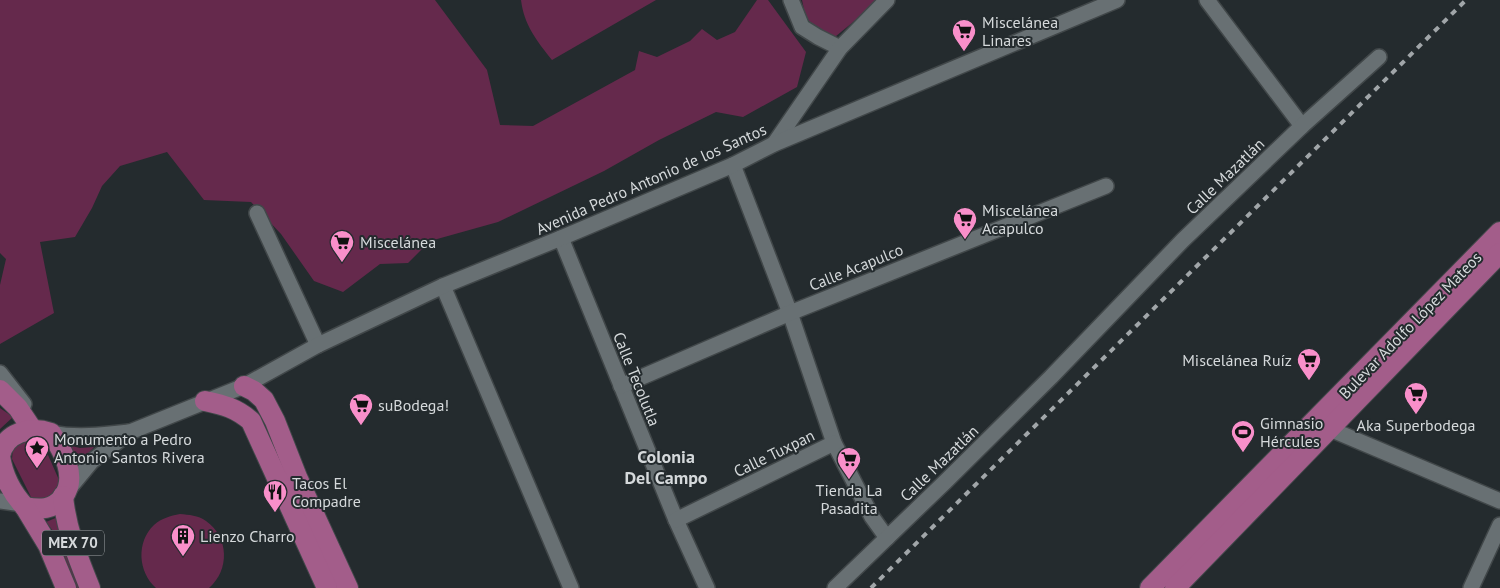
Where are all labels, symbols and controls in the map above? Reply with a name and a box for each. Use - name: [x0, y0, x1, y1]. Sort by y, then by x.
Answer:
- place label: Miscelánea Linares: [982, 12, 1058, 50]
- supermarket icon: Miscelánea Linares: [951, 18, 977, 52]
- street label: Avenida Pedro Antonio de los Santos: [533, 119, 770, 239]
- street label: Calle Mazatlán: [1182, 134, 1268, 218]
- place label: Miscelánea Acapulco: [982, 200, 1058, 238]
- supermarket icon: Miscelánea Acapulco: [952, 206, 978, 240]
- supermarket icon: Miscelánea: [329, 229, 355, 263]
- place label: Miscelánea: [360, 232, 436, 252]
- street label: Calle Acapulco: [806, 239, 906, 295]
- street label: Bulevar Adolfo López Mateos: [1334, 247, 1486, 403]
- street label: Calle Tecolutla: [609, 329, 665, 429]
- supermarket icon: Miscelánea Ruíz: [1296, 347, 1322, 381]
- place label: Miscelánea Ruíz: [1182, 350, 1292, 370]
- supermarket icon: Aka Superbodega: [1403, 381, 1429, 415]
- supermarket icon: suBodega!: [348, 392, 374, 426]
- place label: suBodega!: [378, 395, 449, 415]
- place label: Gimnasio Hércules: [1260, 413, 1323, 451]
- place label: Aka Superbodega: [1357, 415, 1475, 435]
- sports icon: Gimnasio Hércules: [1230, 419, 1256, 453]
- street label: Calle Mazatlán: [896, 421, 982, 505]
- street label: Calle Tuxpan: [730, 425, 818, 481]
- place label: Monumento a Pedro Antonio Santos Rivera: [54, 429, 205, 467]
- place icon: Monumento a Pedro Antonio Santos Rivera: [24, 435, 50, 469]
- district label: Colonia Del Campo: [624, 445, 708, 489]
- supermarket icon: Tienda La Pasadita: [836, 446, 862, 480]
- place label: Tacos El Compadre: [292, 473, 361, 511]
- restaurant icon: Tacos El Compadre: [262, 479, 288, 513]
- place label: Tienda La Pasadita: [816, 480, 882, 518]
- building icon: Lienzo Charro: [170, 523, 196, 557]
- place label: Lienzo Charro: [200, 526, 294, 546]
- road number: MEX 70: [42, 530, 104, 556]

